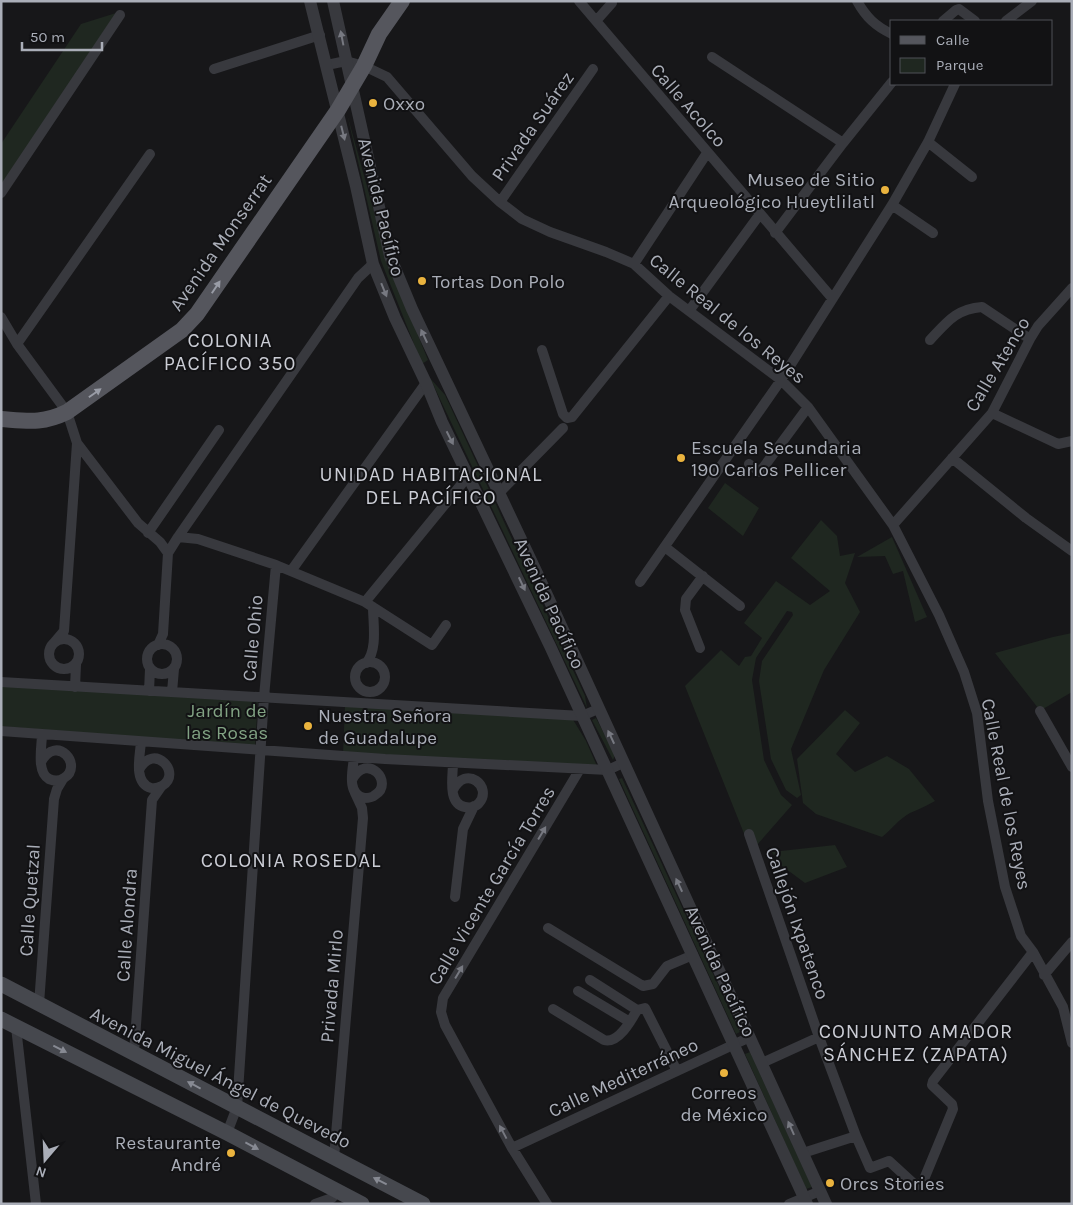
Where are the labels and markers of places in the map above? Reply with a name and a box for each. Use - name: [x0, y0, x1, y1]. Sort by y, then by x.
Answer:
- place label: Oxxo: [383, 93, 425, 115]
- marker: Oxxo: [367, 97, 379, 109]
- place label: Museo de Sitio Arqueológico Hueytlilatl: [668, 169, 875, 213]
- marker: Museo de Sitio Arqueológico Hueytlilatl: [879, 184, 891, 196]
- place label: Tortas Don Polo: [432, 271, 565, 293]
- marker: Tortas Don Polo: [416, 275, 428, 287]
- place label: Escuela Secundaria 190 Carlos Pellicer: [691, 437, 862, 481]
- marker: Escuela Secundaria 190 Carlos Pellicer: [675, 452, 687, 464]
- place label: Nuestra Señora de Guadalupe: [318, 705, 452, 749]
- marker: Nuestra Señora de Guadalupe: [302, 720, 314, 732]
- marker: Correos de México: [718, 1067, 730, 1079]
- place label: Correos de México: [681, 1082, 767, 1126]
- place label: Restaurante André: [115, 1132, 221, 1176]
- marker: Restaurante André: [225, 1147, 237, 1159]
- place label: Orcs Stories: [840, 1173, 945, 1195]
- marker: Orcs Stories: [824, 1177, 836, 1189]

